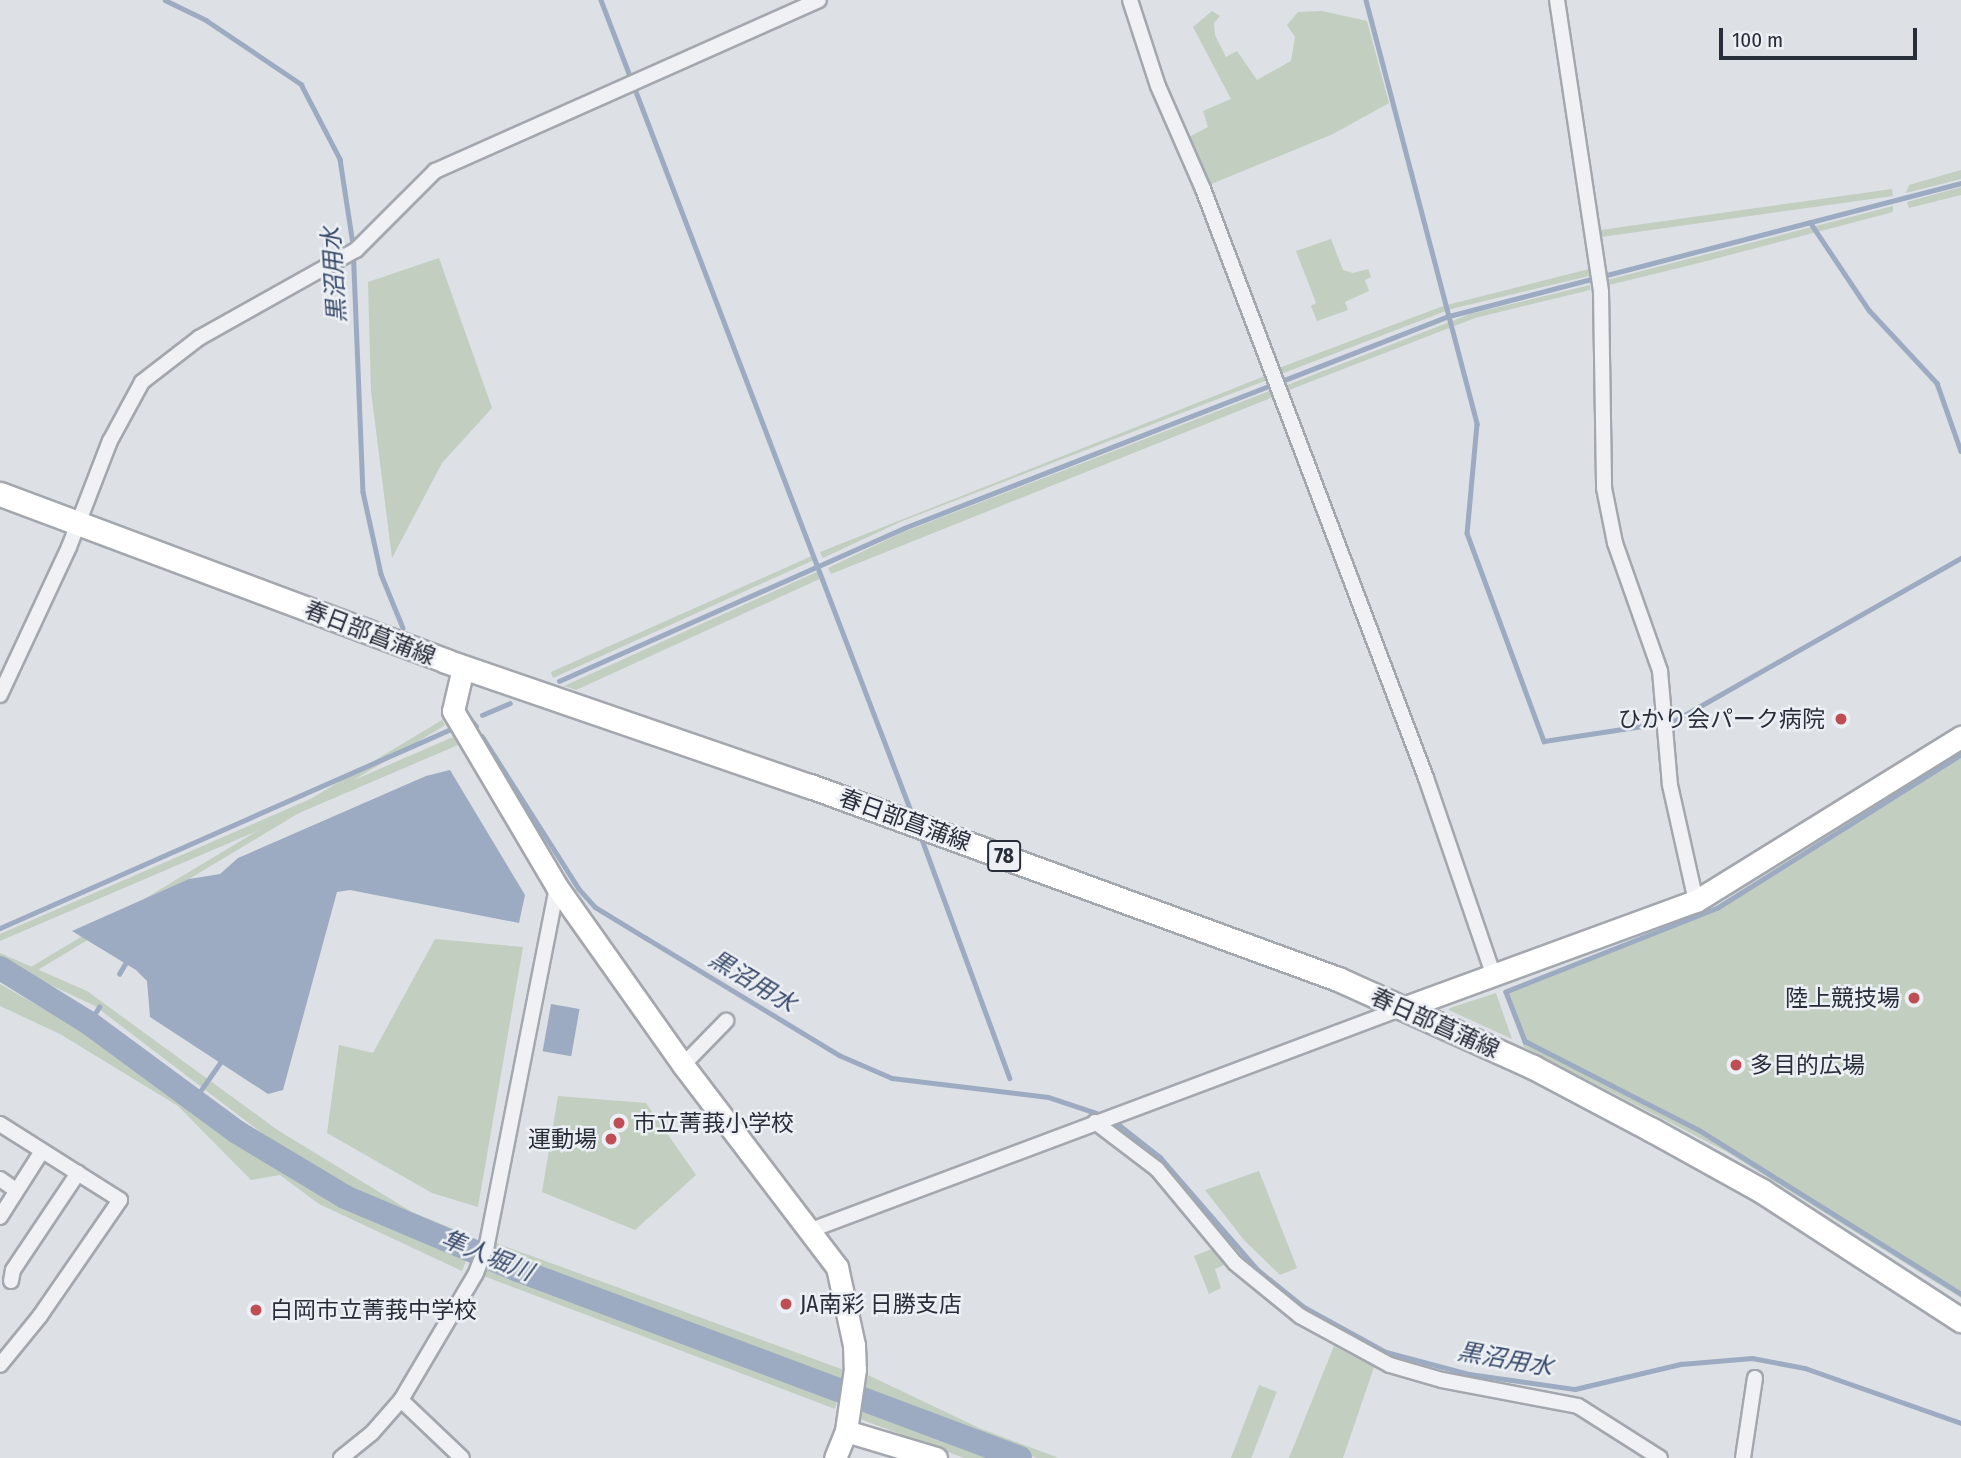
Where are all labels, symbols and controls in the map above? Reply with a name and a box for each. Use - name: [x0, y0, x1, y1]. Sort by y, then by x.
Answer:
- scale bar: [1723, 14, 1921, 58]
- text: 100 m: [1732, 27, 1783, 53]
- water label: 黒沼用水: [317, 226, 353, 324]
- street label: 春日部菖蒲線: [301, 595, 439, 671]
- place label: ひかり会パーク病院: [1618, 705, 1825, 733]
- marker: ひかり会パーク病院: [1831, 709, 1851, 729]
- street label: 春日部菖蒲線: [835, 783, 975, 857]
- road number: 78: [986, 838, 1021, 874]
- water label: 黒沼用水: [703, 945, 801, 1019]
- street label: 春日部菖蒲線: [1366, 982, 1504, 1064]
- place label: 陸上競技場: [1785, 984, 1900, 1012]
- marker: 陸上競技場: [1906, 990, 1922, 1006]
- place label: 多目的広場: [1750, 1051, 1865, 1079]
- marker: 多目的広場: [1728, 1057, 1744, 1073]
- place label: 市立菁莪小学校: [633, 1109, 794, 1137]
- marker: 市立菁莪小学校: [611, 1115, 627, 1131]
- place label: 運動場: [528, 1125, 597, 1153]
- marker: 運動場: [603, 1131, 619, 1147]
- water label: 隼人堀川: [437, 1225, 537, 1287]
- place label: JA南彩 日勝支店: [800, 1290, 962, 1318]
- place label: 白岡市立菁莪中学校: [270, 1296, 477, 1324]
- marker: JA南彩 日勝支店: [778, 1296, 794, 1312]
- marker: 白岡市立菁莪中学校: [248, 1302, 264, 1318]
- water label: 黒沼用水: [1455, 1337, 1555, 1383]

